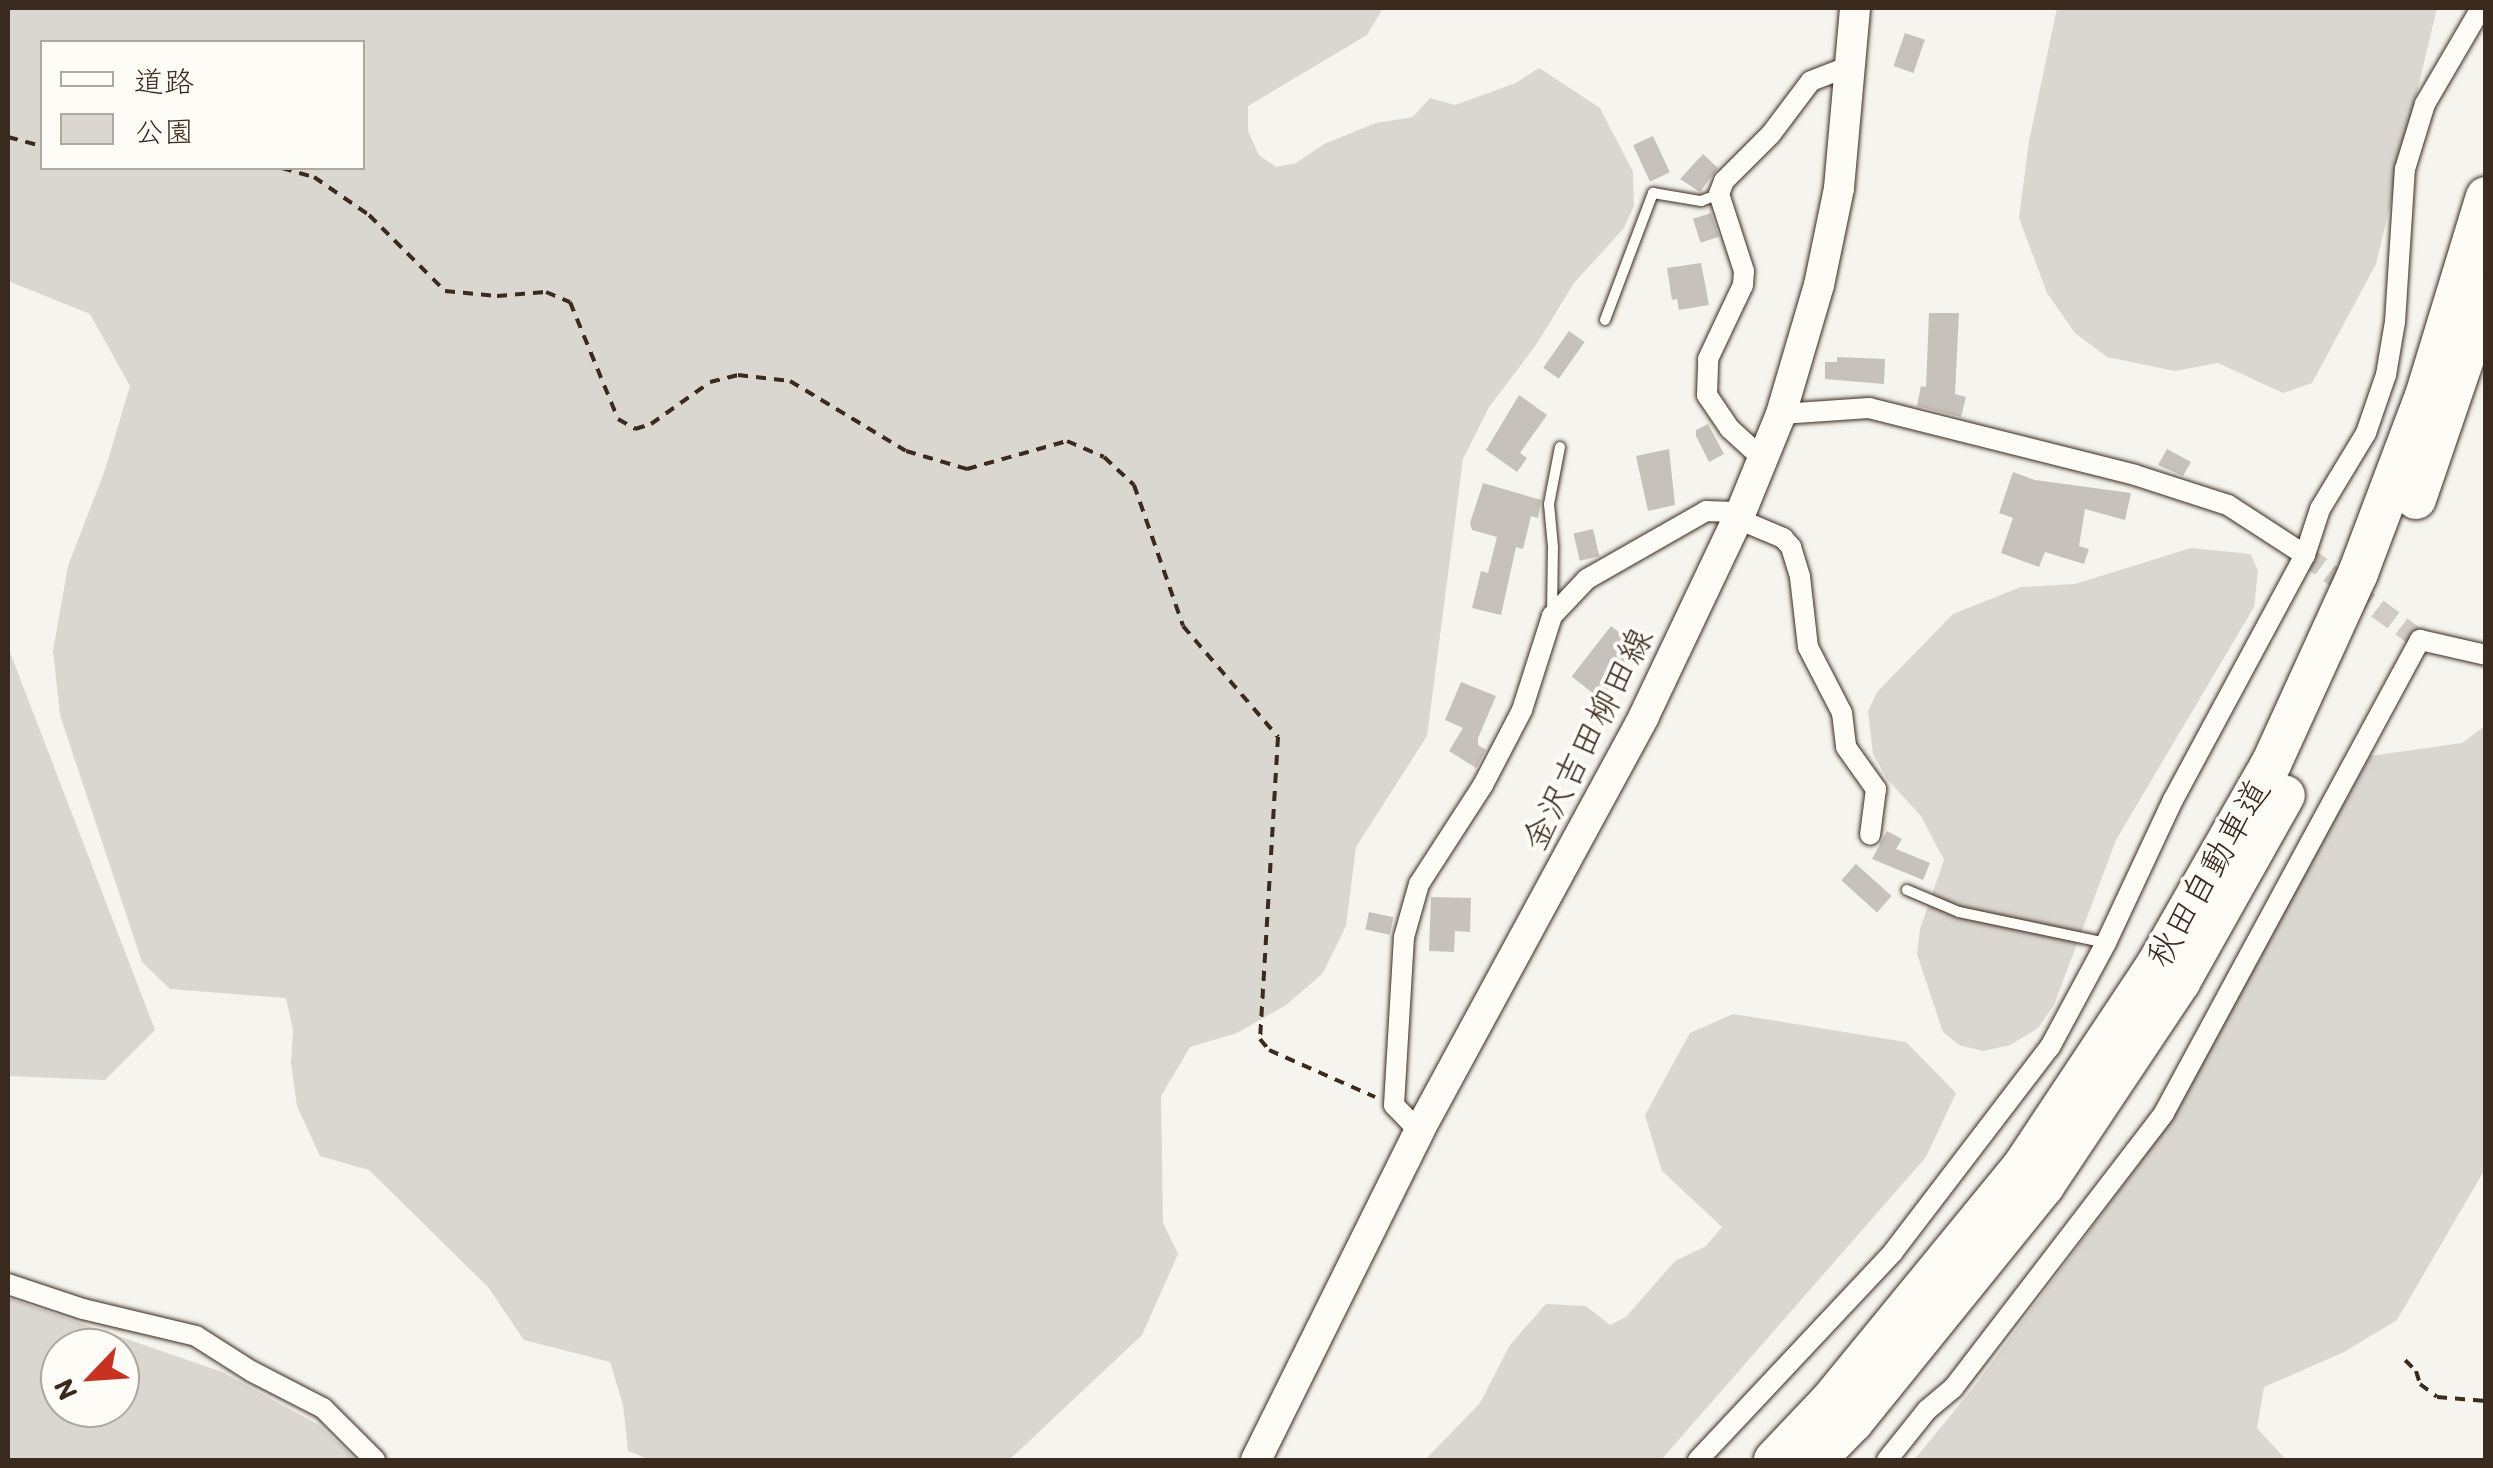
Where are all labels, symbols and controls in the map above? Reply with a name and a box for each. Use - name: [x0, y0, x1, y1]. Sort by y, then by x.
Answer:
- legend: [40, 40, 365, 170]
- text: 道路: [134, 63, 194, 100]
- text: 公園: [134, 113, 194, 150]
- street label: 金沢吉田柳田線: [1513, 620, 1661, 858]
- street label: 秋田自動車道: [2137, 772, 2279, 974]
- north arrow: [40, 1328, 140, 1428]
- text: N: [45, 1374, 84, 1406]

